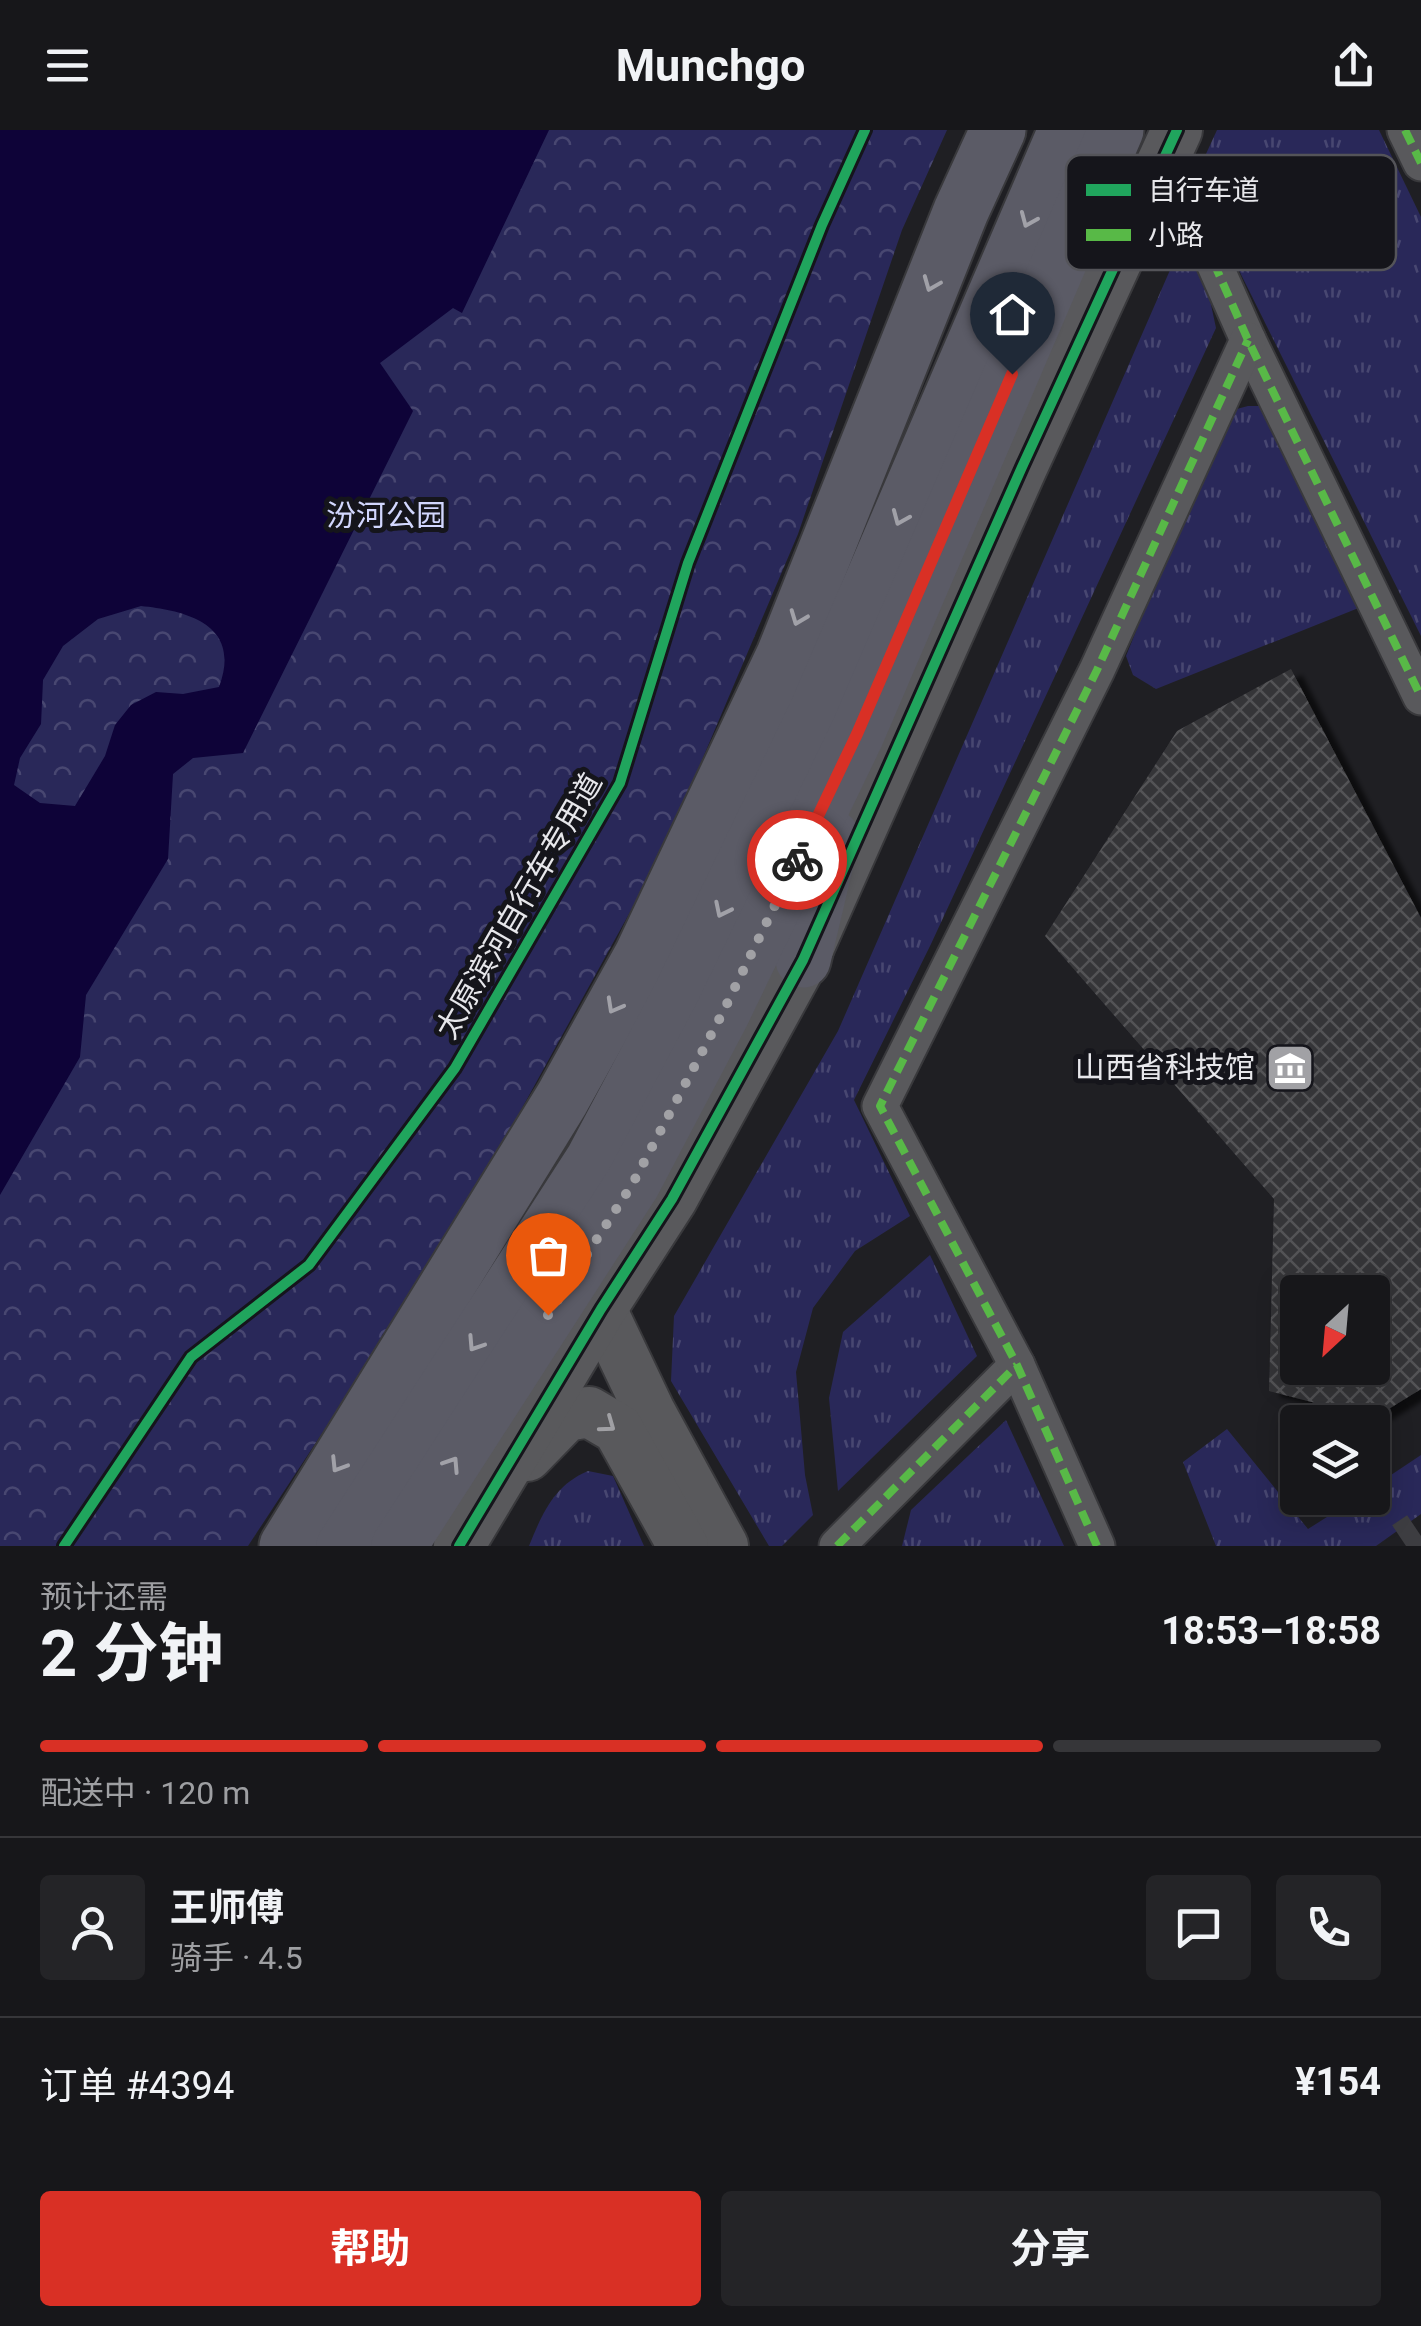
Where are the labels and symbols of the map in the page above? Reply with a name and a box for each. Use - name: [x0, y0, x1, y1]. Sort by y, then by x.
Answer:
- legend: [1066, 155, 1396, 270]
- text: 自行车道: [1148, 174, 1260, 207]
- one-way arrow: [1020, 210, 1040, 228]
- text: 小路: [1148, 219, 1204, 252]
- pin: [970, 272, 1055, 375]
- one-way arrow: [923, 274, 943, 291]
- park label: 汾河公园: [326, 498, 446, 533]
- one-way arrow: [892, 508, 912, 526]
- one-way arrow: [790, 608, 810, 626]
- street label: 太原滨河自行车专用道: [428, 767, 609, 1044]
- courier: [747, 810, 847, 910]
- one-way arrow: [714, 899, 734, 917]
- one-way arrow: [606, 995, 626, 1013]
- museum icon: 山西省科技馆: [1264, 1042, 1316, 1094]
- place label: 山西省科技馆: [1075, 1050, 1255, 1085]
- pin: [506, 1213, 591, 1316]
- north arrow: [1280, 1275, 1390, 1385]
- one-way arrow: [468, 1333, 487, 1351]
- one-way arrow: [597, 1413, 615, 1431]
- one-way arrow: [332, 1454, 351, 1472]
- one-way arrow: [439, 1457, 458, 1475]

